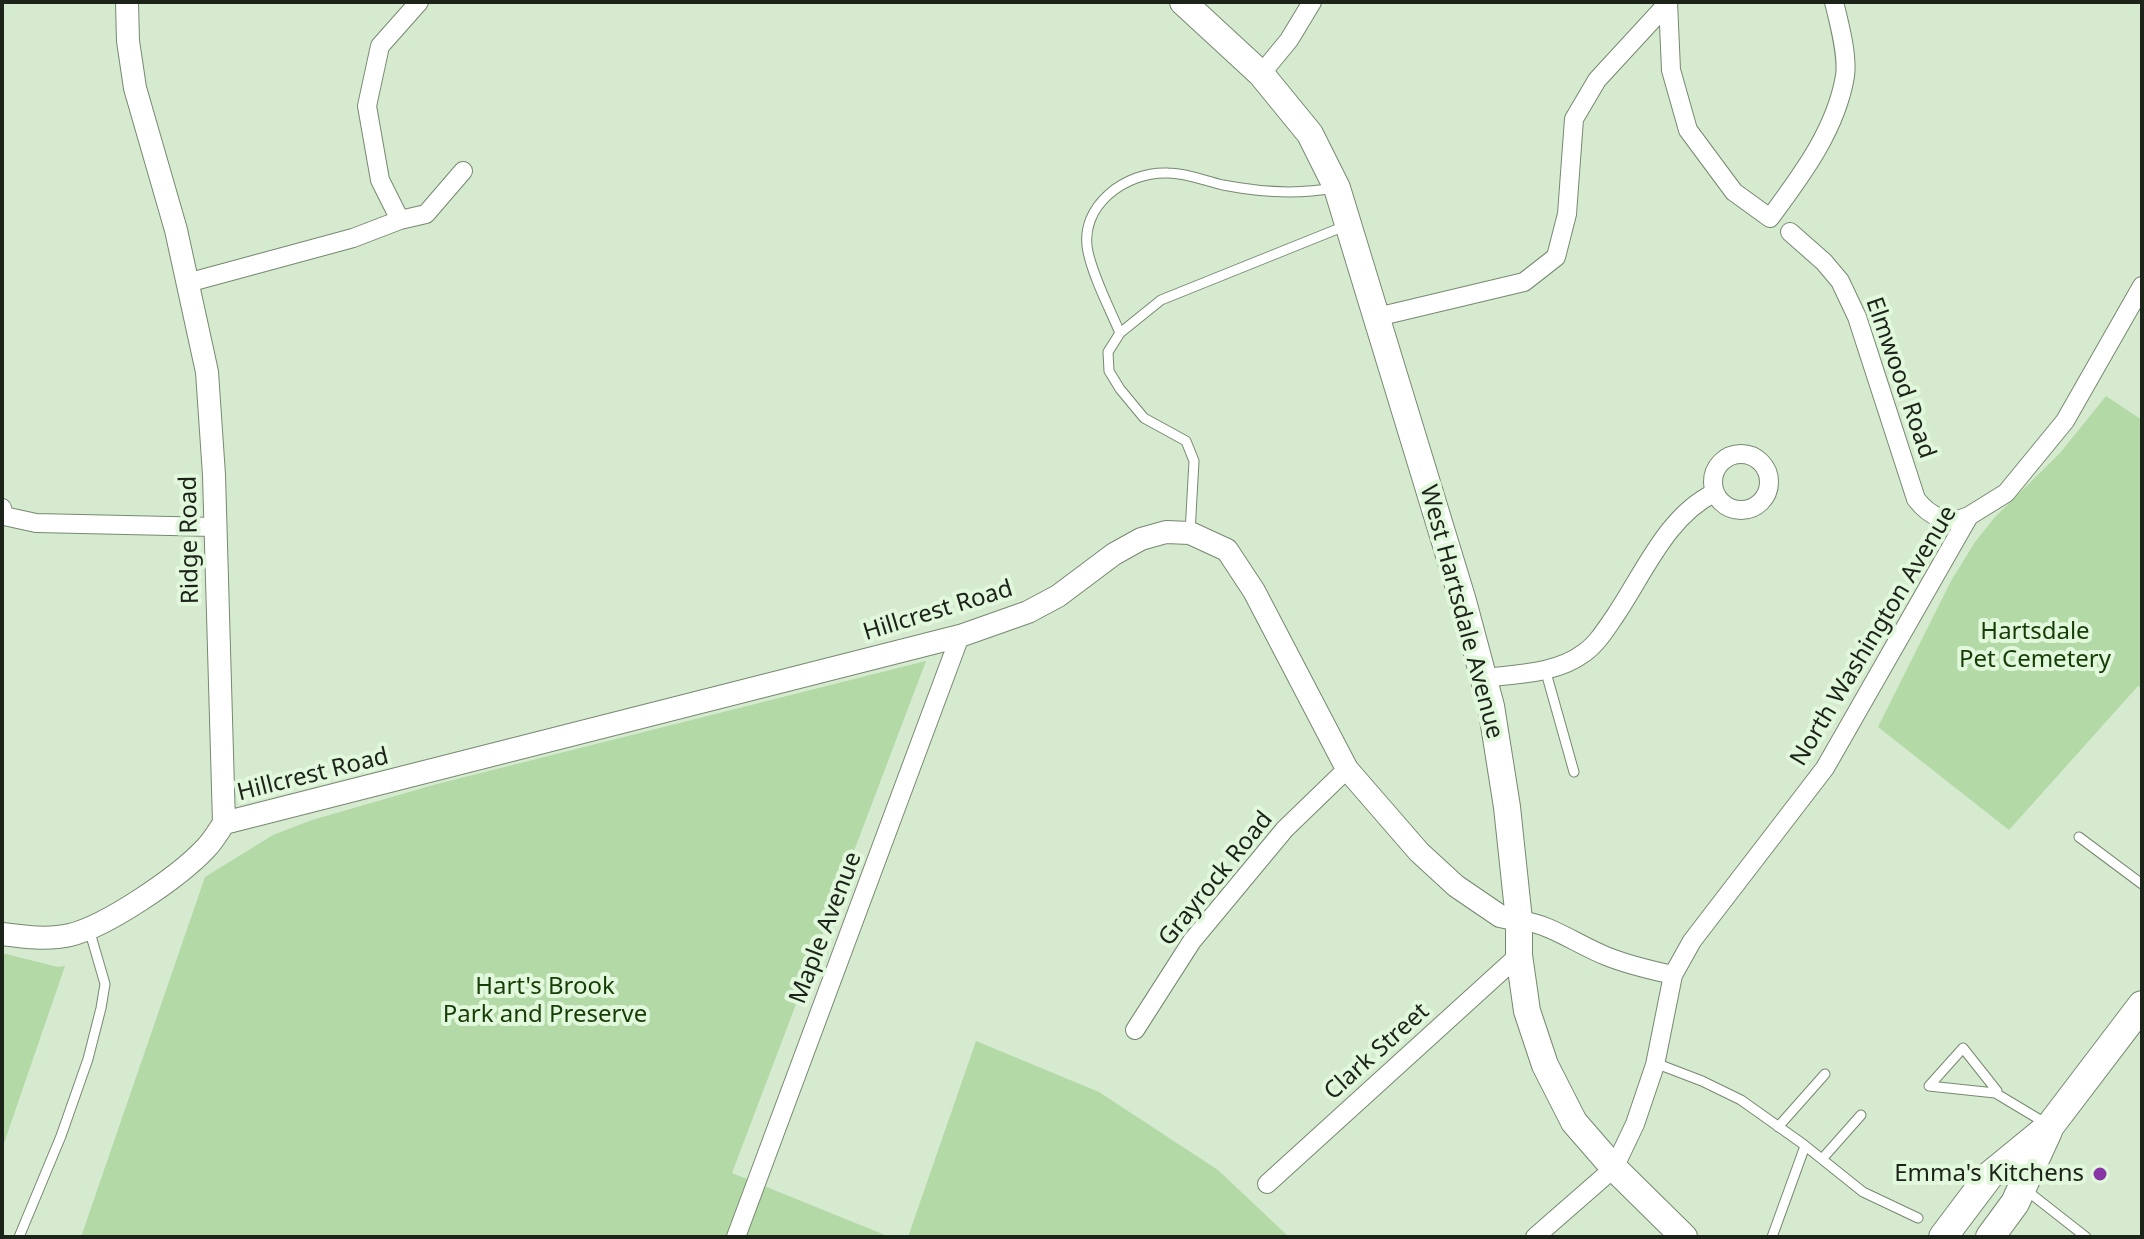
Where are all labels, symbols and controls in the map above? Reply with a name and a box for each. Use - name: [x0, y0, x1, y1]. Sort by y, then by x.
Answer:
- street label: Elmwood Road: [1859, 294, 1941, 462]
- street label: Ridge Road: [174, 476, 206, 604]
- street label: West Hartsdale Avenue: [1413, 482, 1509, 742]
- street label: North Washington Avenue: [1785, 501, 1963, 771]
- street label: Hillcrest Road: [860, 575, 1016, 647]
- park label: Hartsdale Pet Cemetery: [1959, 618, 2111, 674]
- street label: Hillcrest Road: [234, 742, 392, 808]
- street label: Grayrock Road: [1153, 806, 1279, 952]
- street label: Maple Avenue: [784, 848, 868, 1008]
- park label: Hart's Brook Park and Preserve: [443, 973, 647, 1029]
- street label: Clark Street: [1319, 998, 1435, 1106]
- place label: Emma's Kitchens: [1894, 1160, 2084, 1188]
- marker: Emma's Kitchens: [2091, 1165, 2109, 1183]

